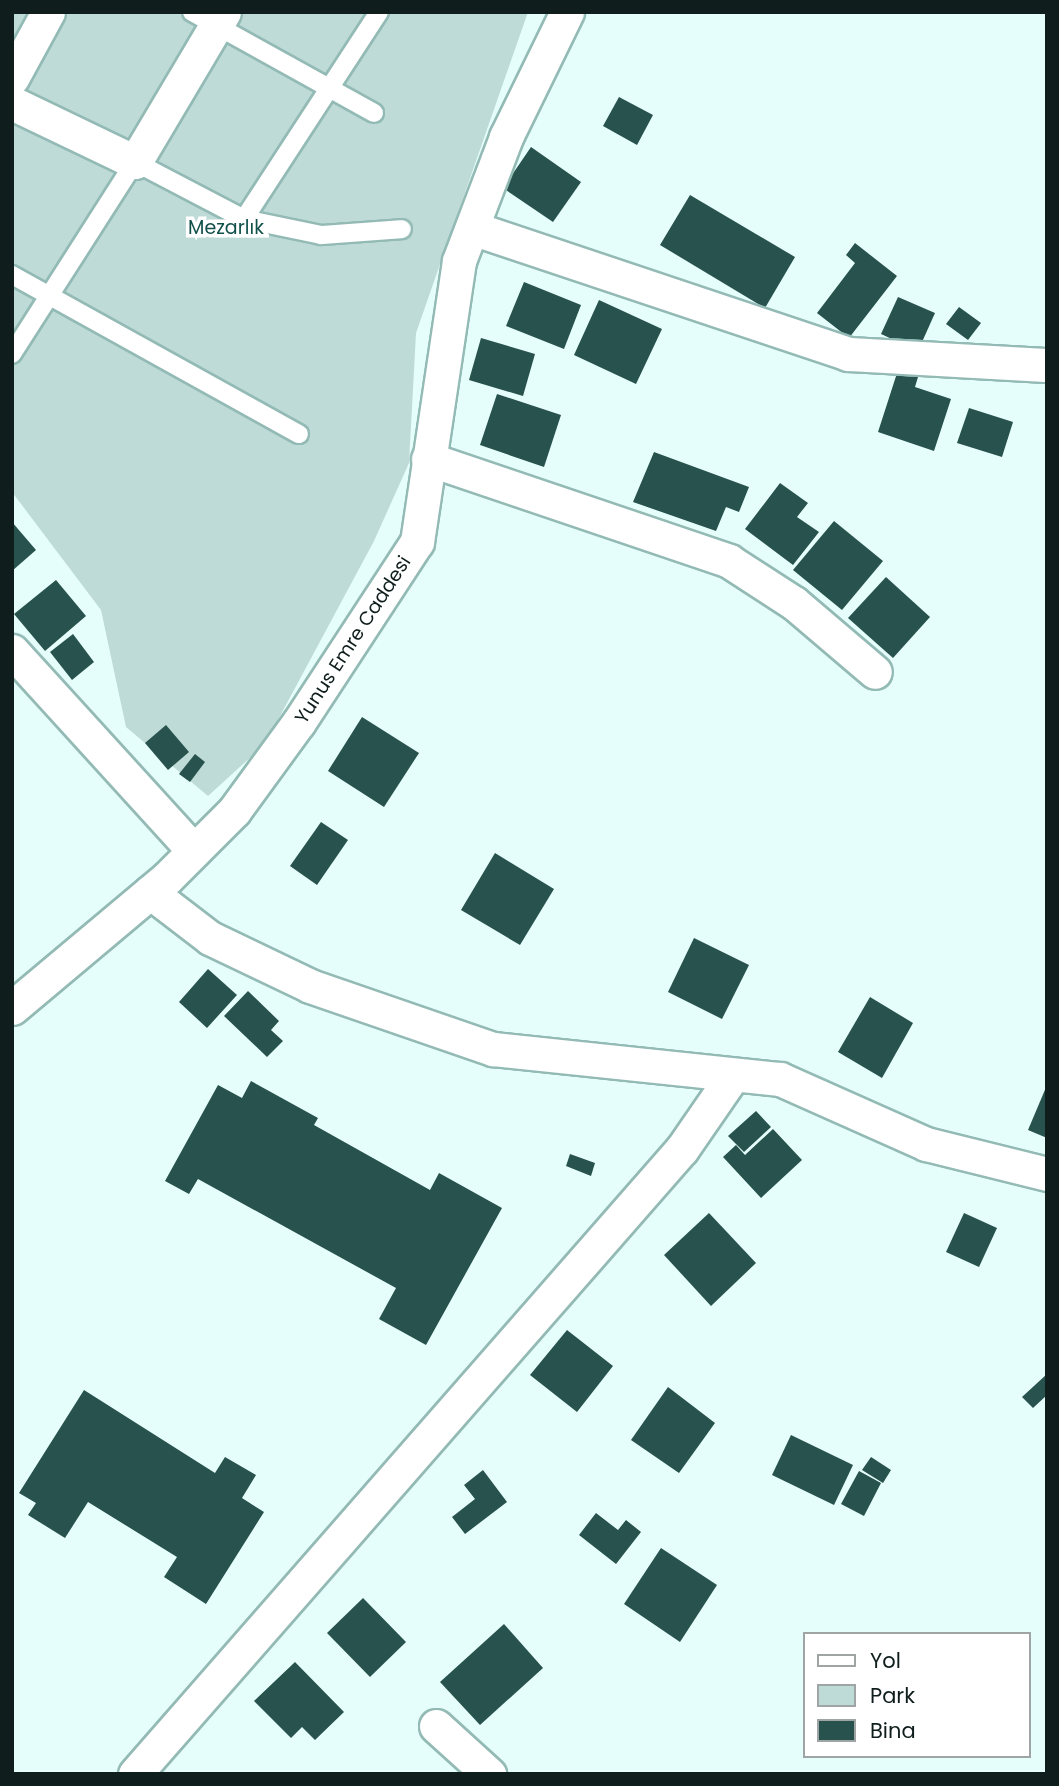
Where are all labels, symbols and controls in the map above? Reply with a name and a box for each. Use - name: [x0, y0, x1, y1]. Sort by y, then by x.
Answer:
- park label: Mezarlık: [188, 217, 264, 239]
- street label: Yunus Emre Caddesi: [290, 552, 416, 728]
- legend: [804, 1632, 1031, 1758]
- text: Yol: [870, 1646, 901, 1675]
- text: Park: [870, 1681, 915, 1710]
- text: Bina: [870, 1716, 916, 1745]

